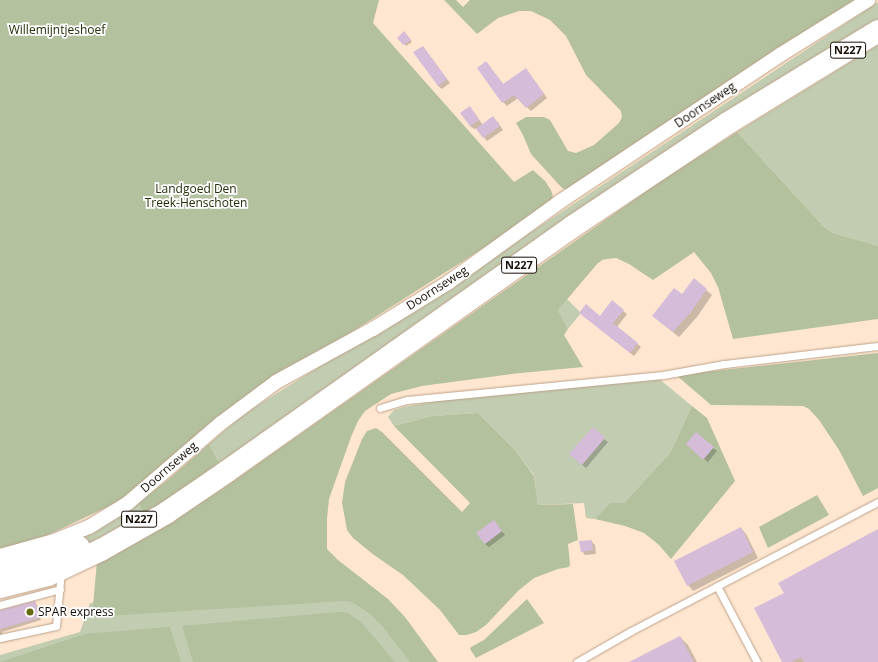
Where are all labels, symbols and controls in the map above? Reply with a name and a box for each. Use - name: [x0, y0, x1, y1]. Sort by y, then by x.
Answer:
- park label: Willemijntjeshoef: [9, 23, 105, 37]
- road number: N227: [830, 41, 866, 59]
- street label: Doornseweg: [672, 79, 738, 131]
- park label: Landgoed Den Treek-Henschoten: [145, 182, 247, 210]
- road number: N227: [501, 256, 537, 274]
- street label: Doornseweg: [404, 263, 470, 313]
- street label: Doornseweg: [138, 438, 200, 496]
- road number: N227: [121, 510, 157, 528]
- place label: SPAR express: [38, 605, 113, 619]
- marker: SPAR express: [25, 607, 35, 617]

